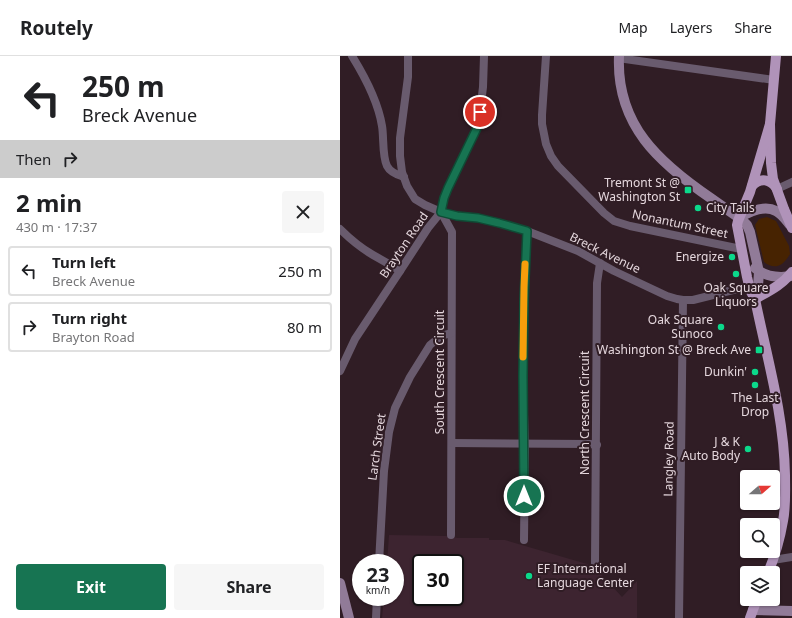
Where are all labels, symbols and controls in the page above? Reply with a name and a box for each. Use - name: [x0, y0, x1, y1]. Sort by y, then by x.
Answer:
- text: Routely: [20, 15, 93, 41]
- text: Map: [619, 18, 648, 37]
- text: Layers: [670, 18, 712, 37]
- text: Share: [734, 18, 772, 37]
- text: 250 m: [82, 67, 165, 105]
- icon: left: [16, 72, 68, 124]
- pin: [463, 95, 497, 129]
- icon: arrive: [469, 101, 491, 123]
- text: Breck Avenue: [82, 103, 197, 127]
- icon: right: [59, 148, 81, 170]
- text: Then: [16, 149, 51, 169]
- place label: Tremont St @ Washington St: [598, 174, 681, 205]
- marker: Tremont St @ Washington St: [683, 185, 693, 195]
- text: 2 min: [16, 186, 82, 219]
- button: close: [282, 191, 324, 233]
- place label: City Tails: [706, 199, 755, 216]
- marker: City Tails: [693, 203, 703, 213]
- street label: Nonantum Street: [631, 205, 730, 242]
- street label: Brayton Road: [375, 208, 432, 281]
- text: 430 m · 17:37: [16, 218, 97, 236]
- street label: Breck Avenue: [567, 228, 644, 277]
- place label: Energize: [675, 248, 724, 265]
- text: Turn left: [52, 252, 116, 272]
- marker: Energize: [727, 252, 737, 262]
- icon: left: [18, 260, 40, 282]
- text: 250 m: [278, 261, 322, 281]
- marker: Oak Square Liquors: [731, 269, 741, 279]
- text: Breck Avenue: [52, 272, 135, 290]
- place label: Oak Square Liquors: [703, 279, 769, 310]
- text: Turn right: [52, 308, 127, 328]
- street label: South Crescent Circuit: [431, 309, 448, 434]
- place label: Oak Square Sunoco: [648, 311, 713, 342]
- icon: right: [18, 316, 40, 338]
- text: 80 m: [287, 317, 322, 337]
- marker: Oak Square Sunoco: [716, 322, 726, 332]
- text: Brayton Road: [52, 328, 135, 346]
- place label: Washington St @ Breck Ave: [597, 341, 751, 358]
- marker: Washington St @ Breck Ave: [754, 345, 764, 355]
- street label: North Crescent Circuit: [576, 350, 593, 475]
- place label: Dunkin': [704, 363, 747, 380]
- marker: Dunkin': [750, 367, 760, 377]
- marker: The Last Drop: [750, 380, 760, 390]
- place label: The Last Drop: [731, 389, 779, 420]
- street label: Larch Street: [363, 412, 390, 482]
- street label: Langley Road: [659, 421, 678, 497]
- place label: J & K Auto Body: [682, 433, 741, 464]
- marker: J & K Auto Body: [743, 444, 753, 454]
- north arrow: [740, 470, 780, 510]
- map controls: [740, 470, 780, 606]
- position arrow: [503, 475, 545, 517]
- button: search: [740, 518, 780, 558]
- speed limit sign: 30: [412, 554, 464, 606]
- place label: EF International Language Center: [537, 560, 634, 591]
- text: 23: [367, 561, 389, 588]
- button: Exit: [16, 564, 166, 610]
- button: Share: [174, 564, 324, 610]
- button: layers: [740, 566, 780, 606]
- marker: EF International Language Center: [524, 571, 534, 581]
- text: km/h: [366, 583, 390, 597]

